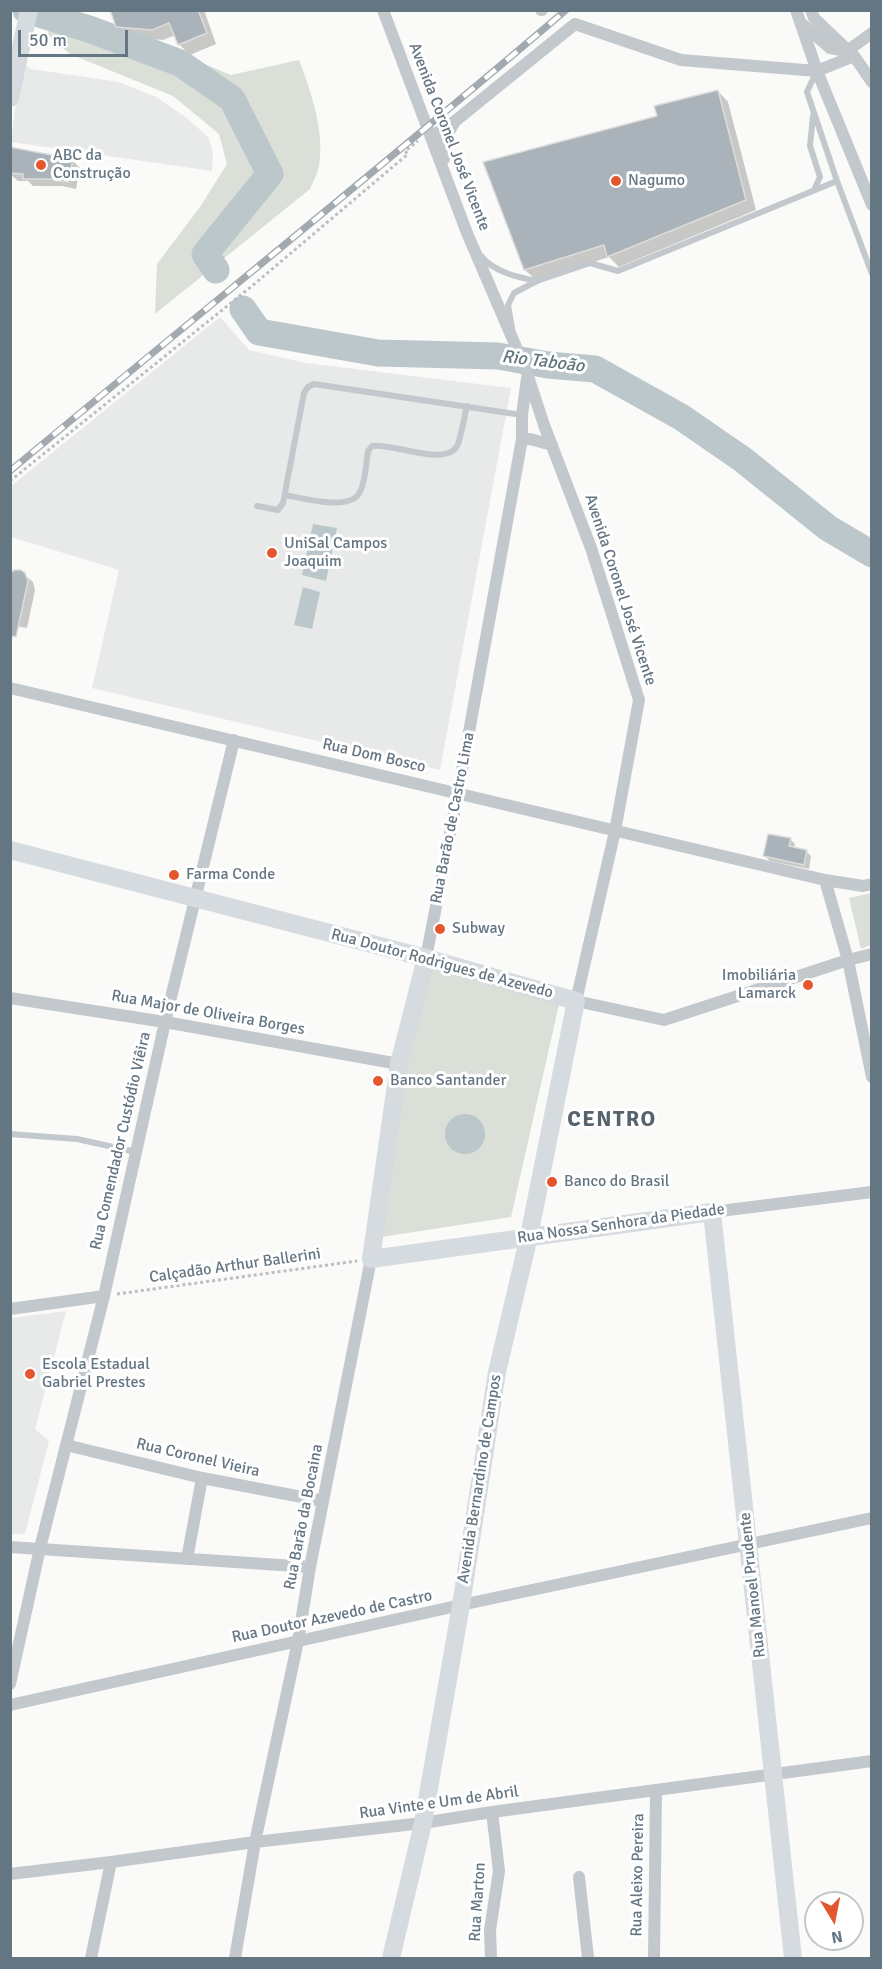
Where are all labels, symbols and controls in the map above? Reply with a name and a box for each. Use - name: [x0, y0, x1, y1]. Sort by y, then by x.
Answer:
- scale bar: [21, 18, 130, 56]
- text: 50 m: [29, 29, 67, 51]
- street label: Avenida Coronel José Vicente: [404, 40, 494, 234]
- place label: ABC da Construção: [53, 146, 131, 184]
- marker: ABC da Construção: [34, 158, 48, 172]
- place label: Nagumo: [628, 171, 685, 191]
- marker: Nagumo: [609, 174, 623, 188]
- water label: Rio Taboão: [501, 346, 585, 378]
- street label: Avenida Coronel José Vicente: [580, 492, 660, 688]
- place label: UniSal Campos Joaquim: [284, 534, 387, 572]
- marker: UniSal Campos Joaquim: [265, 546, 279, 560]
- street label: Rua Barão de Castro Lima: [427, 731, 479, 905]
- street label: Rua Dom Bosco: [321, 735, 427, 777]
- place label: Farma Conde: [186, 865, 275, 885]
- marker: Farma Conde: [167, 868, 181, 882]
- place label: Subway: [452, 919, 505, 939]
- marker: Subway: [433, 922, 447, 936]
- street label: Rua Doutor Rodrigues de Azevedo: [329, 925, 555, 1003]
- place label: Imobiliária Lamarck: [722, 966, 796, 1004]
- marker: Imobiliária Lamarck: [801, 978, 815, 992]
- street label: Rua Major de Oliveira Borges: [110, 987, 306, 1039]
- street label: Rua Comendador Custódio Viêira: [87, 1030, 155, 1252]
- place label: Banco Santander: [390, 1071, 506, 1091]
- marker: Banco Santander: [371, 1074, 385, 1088]
- district label: CENTRO: [567, 1107, 657, 1133]
- place label: Banco do Brasil: [564, 1172, 670, 1192]
- marker: Banco do Brasil: [545, 1175, 559, 1189]
- street label: Rua Nossa Senhora da Piedade: [516, 1200, 726, 1248]
- street label: Calçadão Arthur Ballerini: [148, 1244, 322, 1288]
- place label: Escola Estadual Gabriel Prestes: [42, 1355, 150, 1393]
- marker: Escola Estadual Gabriel Prestes: [23, 1367, 37, 1381]
- street label: Avenida Bernardino de Campos: [454, 1373, 506, 1585]
- street label: Rua Coronel Vieira: [134, 1434, 262, 1482]
- street label: Rua Barão da Bocaina: [280, 1442, 328, 1592]
- street label: Rua Manoel Prudente: [736, 1511, 770, 1659]
- street label: Rua Doutor Azevedo de Castro: [230, 1586, 434, 1648]
- street label: Rua Vinte e Um de Abril: [358, 1782, 520, 1824]
- street label: Rua Aleixo Pereira: [627, 1813, 649, 1937]
- street label: Rua Marton: [466, 1862, 490, 1942]
- north arrow: [804, 1891, 864, 1951]
- text: N: [830, 1926, 844, 1948]

